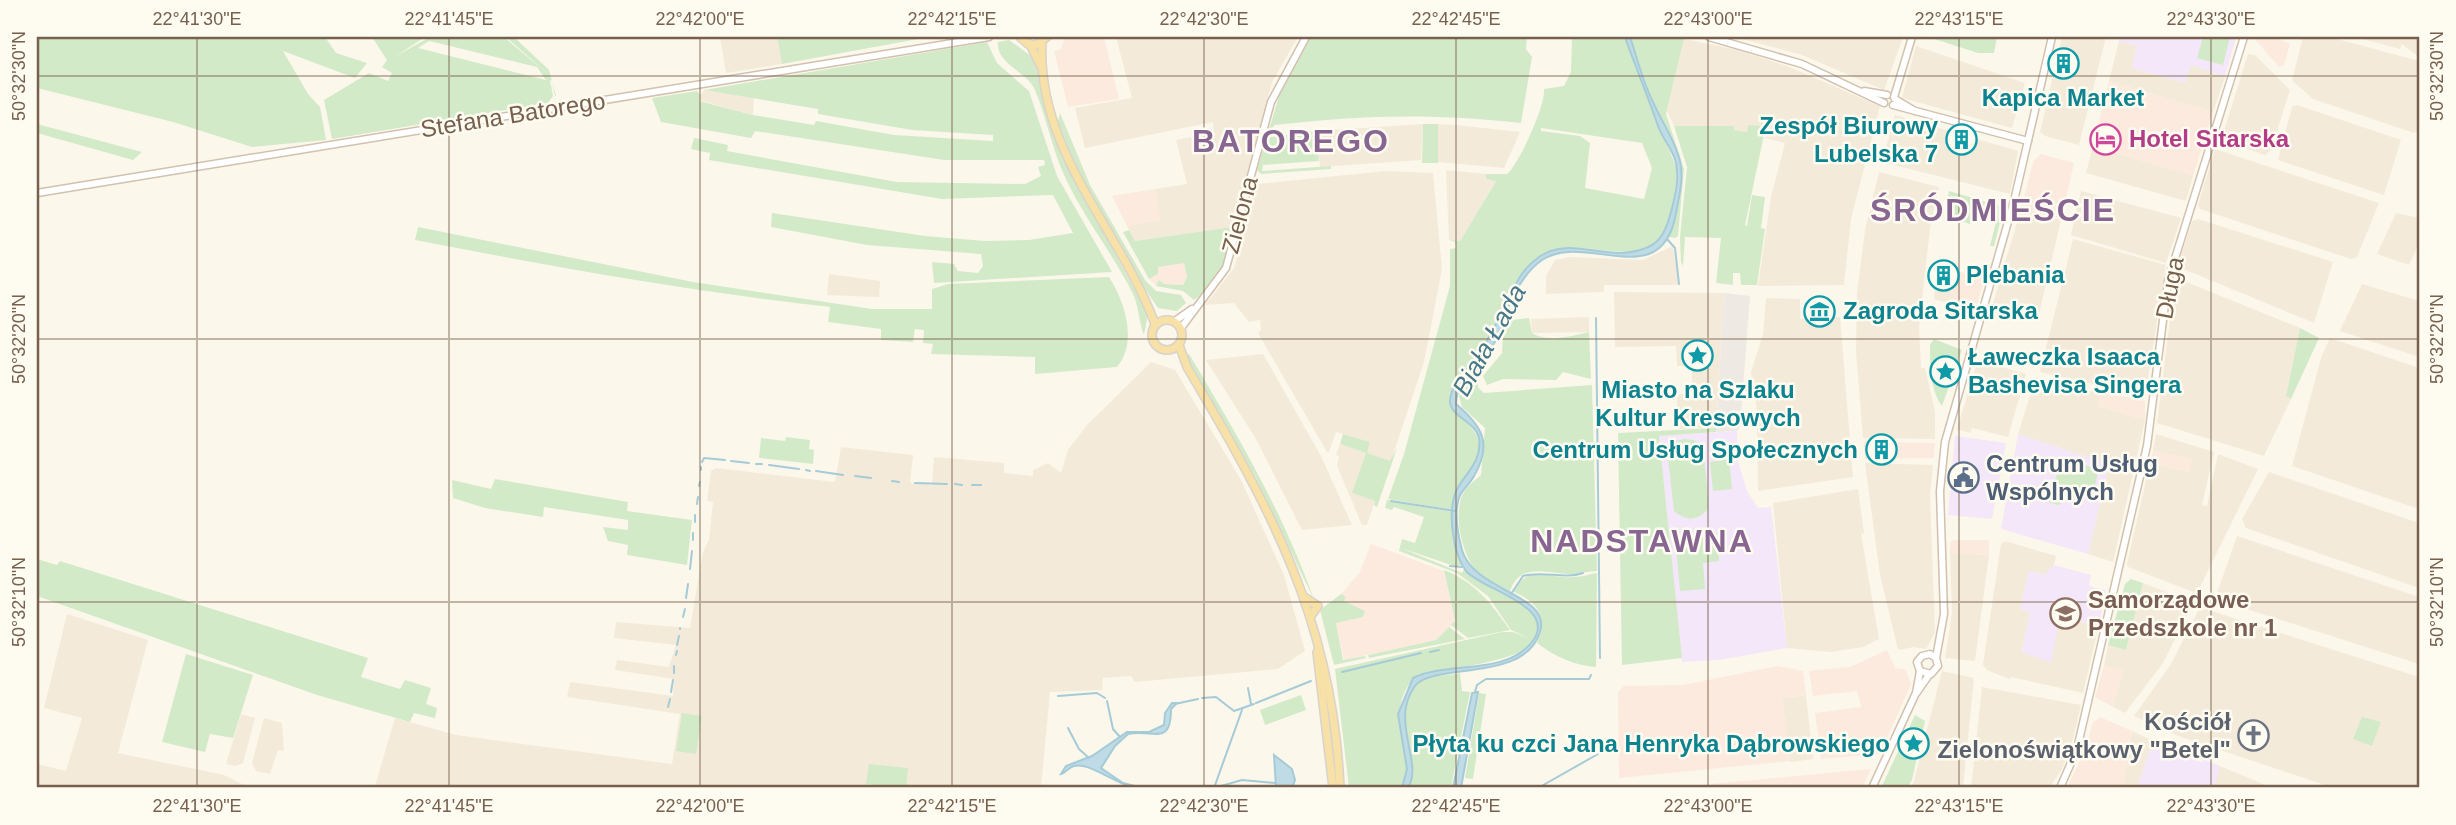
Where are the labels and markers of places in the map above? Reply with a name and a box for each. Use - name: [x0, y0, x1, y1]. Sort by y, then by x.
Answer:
- building icon: Kapica Market: [2046, 47, 2080, 81]
- place label: Kapica Market: [1982, 84, 2144, 111]
- place label: Zespół Biurowy Lubelska 7: [1759, 112, 1939, 167]
- hotel icon: Hotel Sitarska: [2089, 122, 2123, 156]
- building icon: Zespół Biurowy Lubelska 7: [1944, 123, 1978, 157]
- place label: Hotel Sitarska: [2129, 125, 2290, 152]
- building icon: Plebania: [1926, 258, 1960, 292]
- place label: Plebania: [1966, 261, 2065, 288]
- museum icon: Zagroda Sitarska: [1803, 294, 1837, 328]
- place label: Zagroda Sitarska: [1843, 297, 2038, 324]
- place icon: Miasto na Szlaku Kultur Kresowych: [1681, 339, 1715, 373]
- place label: Ławeczka Isaaca Bashevisa Singera: [1968, 343, 2182, 398]
- place icon: Ławeczka Isaaca Bashevisa Singera: [1928, 354, 1962, 388]
- place label: Miasto na Szlaku Kultur Kresowych: [1595, 376, 1801, 431]
- building icon: Centrum Usług Społecznych: [1864, 433, 1898, 467]
- place label: Centrum Usług Społecznych: [1533, 436, 1858, 463]
- place label: Centrum Usług Wspólnych: [1986, 450, 2158, 505]
- public building icon: Centrum Usług Wspólnych: [1946, 461, 1980, 495]
- place label: Samorządowe Przedszkole nr 1: [2088, 586, 2277, 641]
- school or university icon: Samorządowe Przedszkole nr 1: [2048, 597, 2082, 631]
- place label: Kościół Zielonoświątkowy "Betel": [1938, 708, 2231, 763]
- church icon: Kościół Zielonoświątkowy "Betel": [2237, 719, 2271, 753]
- place icon: Płyta ku czci Jana Henryka Dąbrowskiego: [1896, 727, 1930, 761]
- place label: Płyta ku czci Jana Henryka Dąbrowskiego: [1412, 730, 1890, 757]

